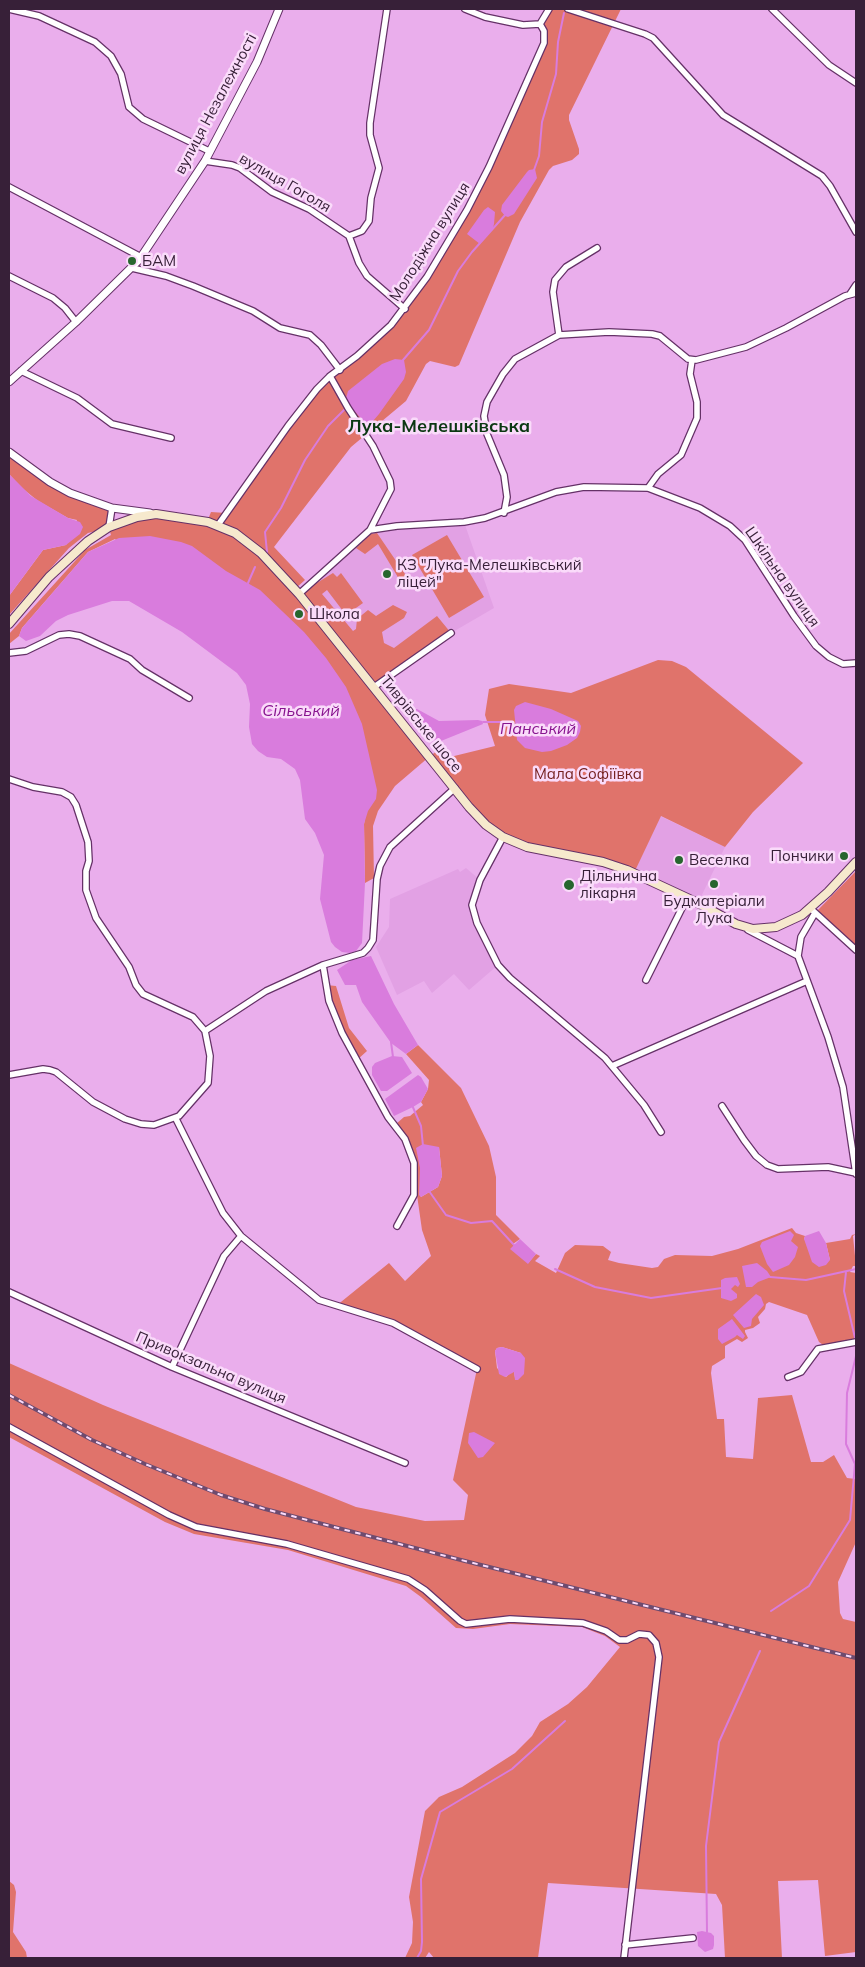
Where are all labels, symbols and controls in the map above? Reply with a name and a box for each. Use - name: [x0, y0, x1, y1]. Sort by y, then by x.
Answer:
- street label: вулиця Незалежності: [171, 31, 261, 177]
- street label: вулиця Гоголя: [236, 150, 334, 216]
- street label: Молодіжна вулиця: [386, 179, 474, 305]
- place label: БАМ: [142, 252, 176, 270]
- marker: БАМ: [126, 255, 138, 267]
- district label: Лука-Мелешківська: [348, 416, 530, 438]
- street label: Шкільна вулиця: [741, 523, 823, 631]
- place label: КЗ "Лука-Мелешківський ліцей": [397, 556, 582, 591]
- marker: КЗ "Лука-Мелешківський ліцей": [381, 568, 393, 580]
- place label: Школа: [309, 605, 360, 623]
- marker: Школа: [293, 608, 305, 620]
- street label: Тиврівське шосе: [376, 672, 466, 776]
- water label: Сільський: [262, 701, 340, 721]
- water label: Панський: [500, 719, 576, 739]
- park label: Мала Софіївка: [534, 765, 642, 783]
- place label: Пончики: [770, 847, 834, 865]
- marker: Пончики: [838, 850, 850, 862]
- place label: Веселка: [689, 851, 749, 869]
- marker: Веселка: [673, 854, 685, 866]
- place label: Дільнична лікарня: [580, 867, 657, 902]
- marker: Дільнична лікарня: [562, 878, 576, 892]
- marker: Будматеріали Лука: [708, 878, 720, 890]
- place label: Будматеріали Лука: [663, 892, 765, 927]
- street label: Привокзальна вулиця: [133, 1328, 289, 1408]

